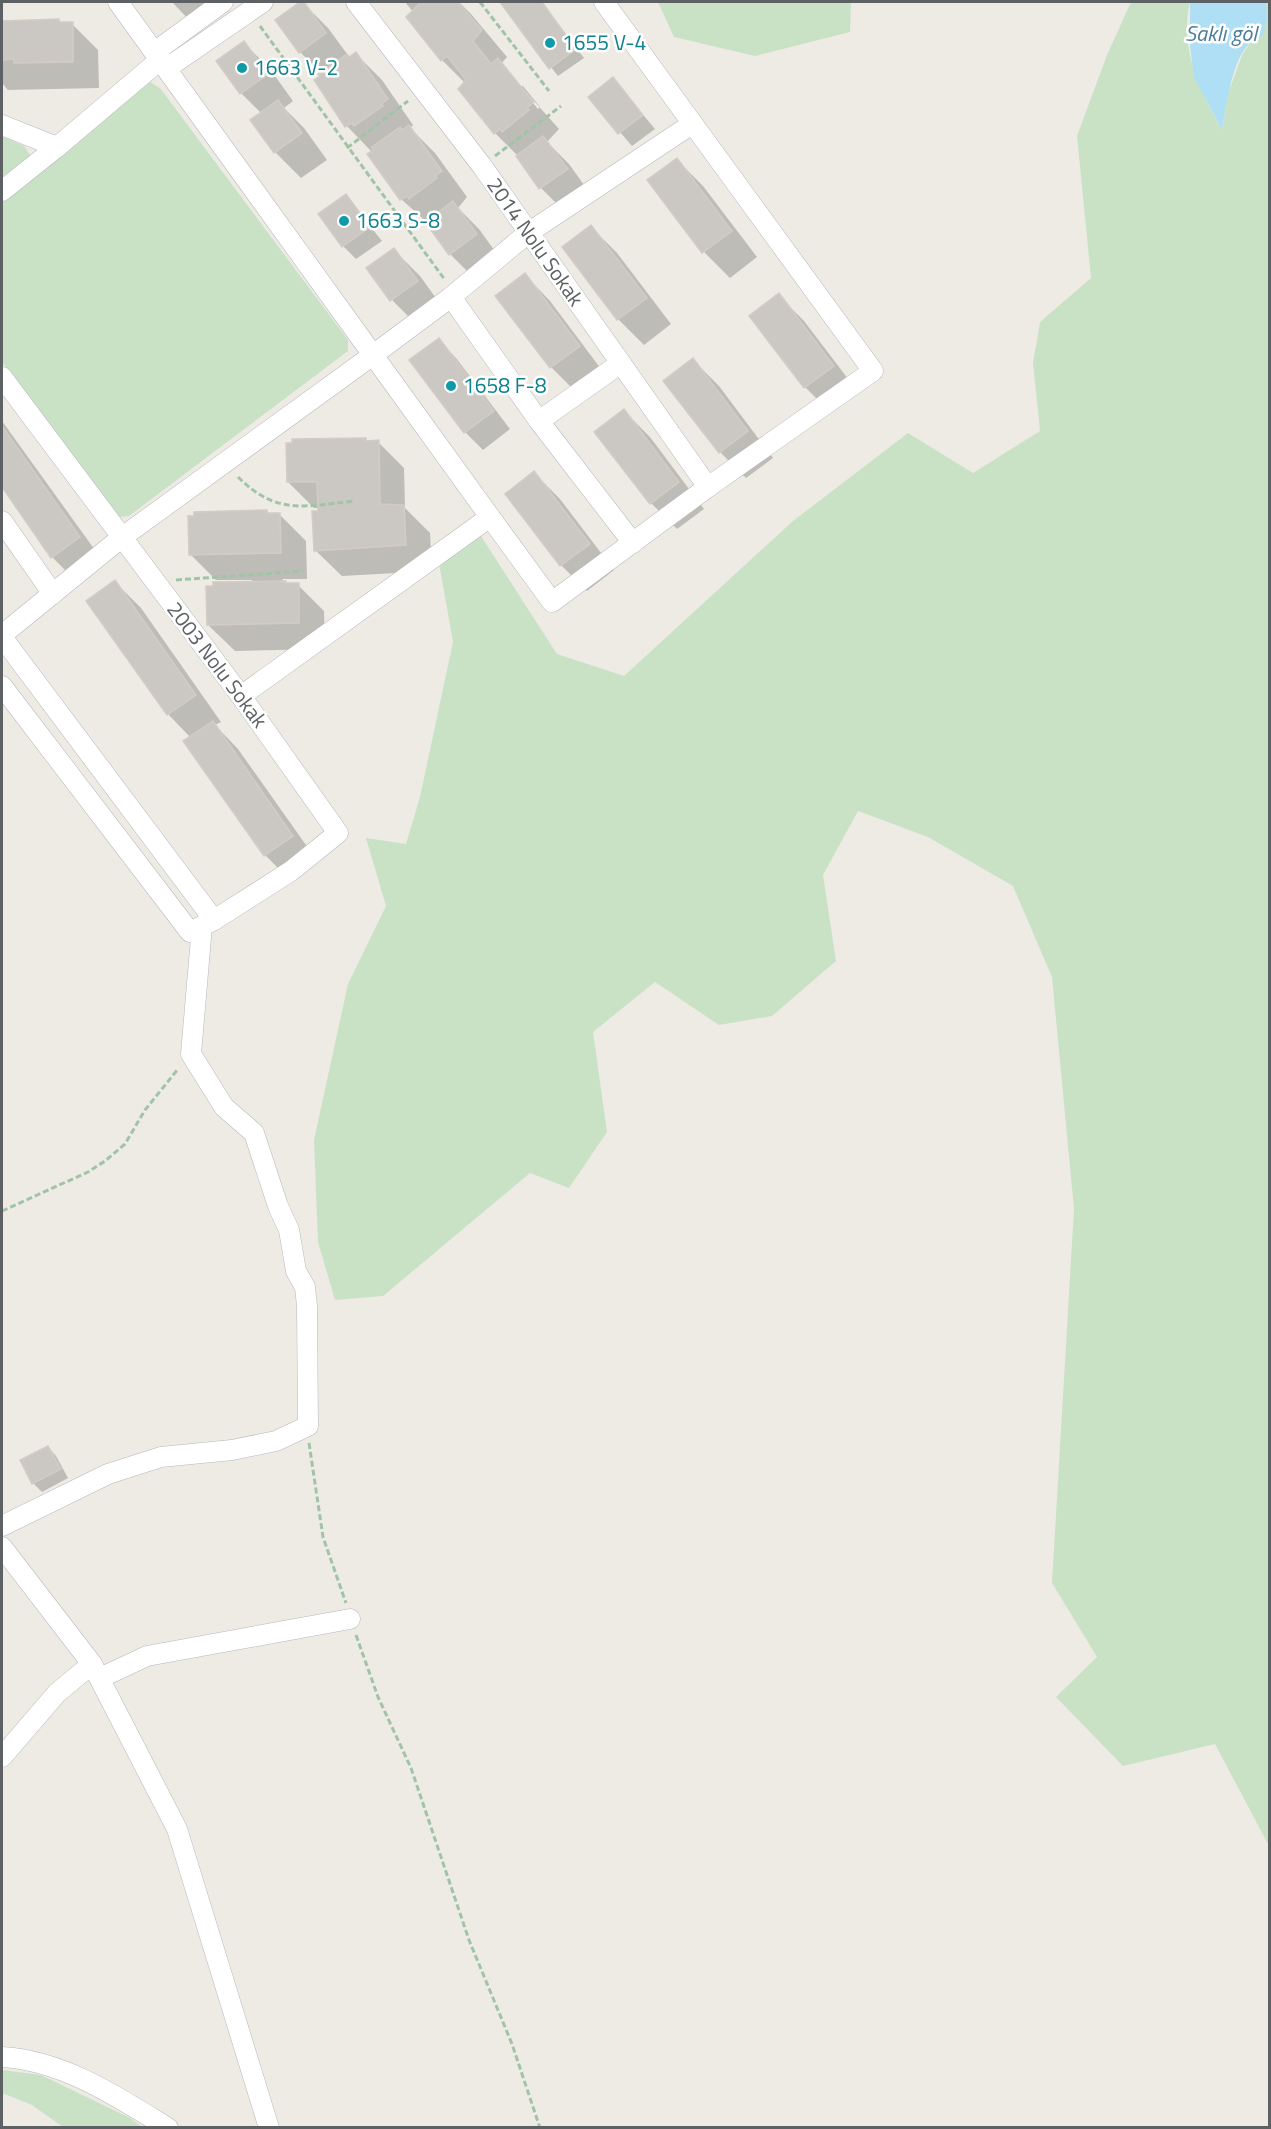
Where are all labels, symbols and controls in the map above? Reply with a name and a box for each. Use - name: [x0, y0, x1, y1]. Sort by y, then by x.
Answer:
- water label: Saklı göl: [1185, 16, 1259, 50]
- place label: 1655 V-4: [562, 26, 646, 58]
- marker: 1655 V-4: [543, 36, 557, 50]
- place label: 1663 V-2: [254, 51, 338, 83]
- marker: 1663 V-2: [235, 61, 249, 75]
- street label: 2014 Nolu Sokak: [480, 171, 592, 312]
- place label: 1663 S-8: [356, 204, 440, 236]
- marker: 1663 S-8: [337, 214, 351, 228]
- place label: 1658 F-8: [463, 369, 547, 401]
- marker: 1658 F-8: [444, 379, 458, 393]
- street label: 2003 Nolu Sokak: [160, 595, 276, 734]

